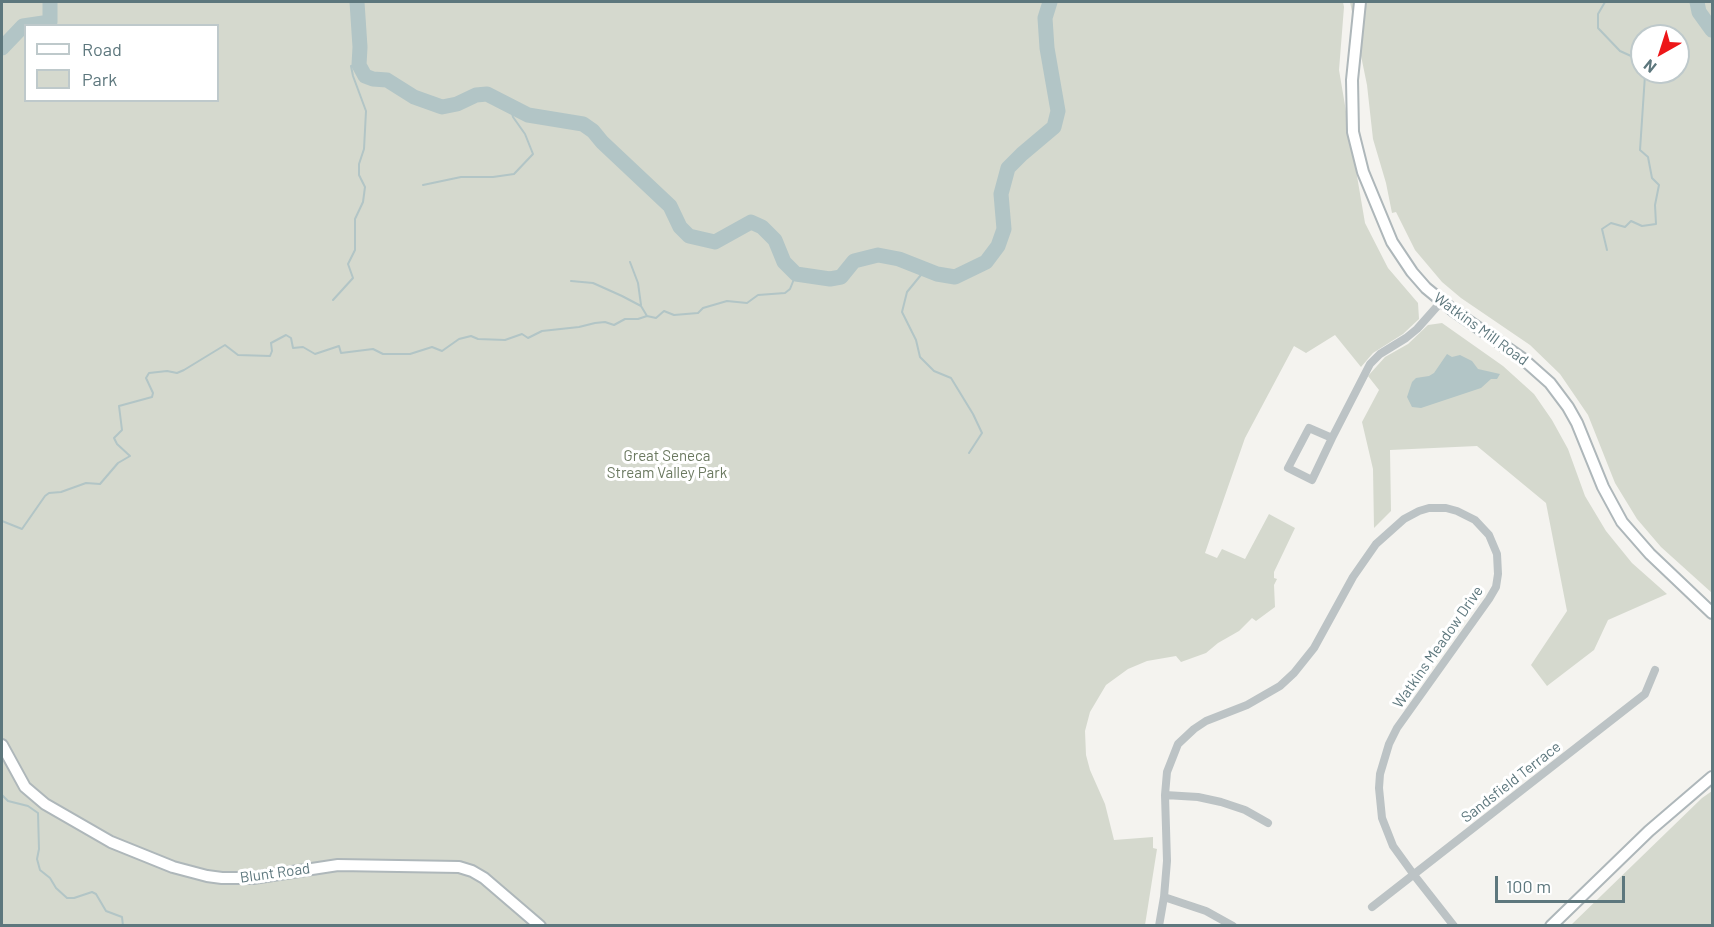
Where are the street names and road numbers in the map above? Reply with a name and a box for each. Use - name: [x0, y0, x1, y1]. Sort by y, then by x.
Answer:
- street label: Watkins Mill Road: [1430, 289, 1532, 369]
- street label: Watkins Meadow Drive: [1389, 583, 1487, 711]
- street label: Sandsfield Terrace: [1458, 738, 1564, 826]
- street label: Blunt Road: [239, 859, 311, 887]

